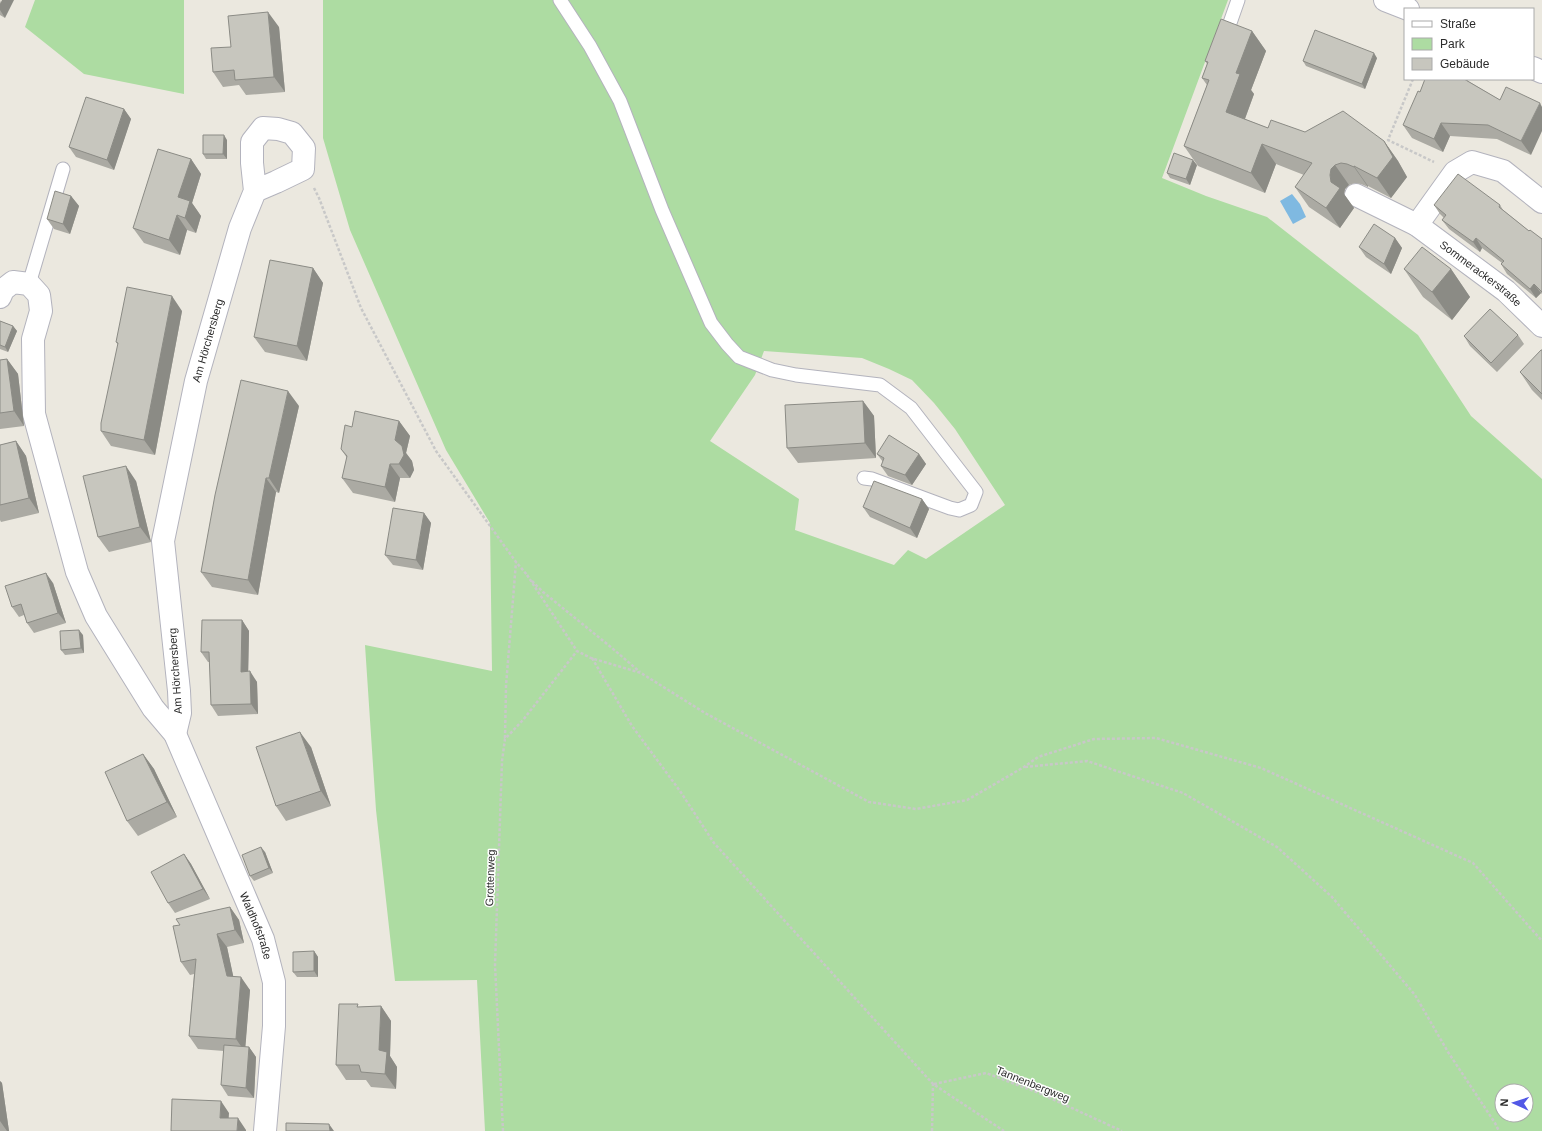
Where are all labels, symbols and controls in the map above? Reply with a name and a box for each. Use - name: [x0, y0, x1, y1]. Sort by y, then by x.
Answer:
- legend: [1404, 8, 1534, 80]
- text: Straße: [1440, 17, 1476, 31]
- text: Park: [1440, 37, 1466, 51]
- text: Gebäude: [1440, 57, 1490, 71]
- street label: Sommerackerstraße: [1438, 238, 1524, 309]
- street label: Am Hörchersberg: [190, 297, 225, 384]
- street label: Am Hörchersberg: [166, 628, 184, 714]
- street label: Grottenweg: [483, 849, 497, 907]
- street label: Waldhofstraße: [238, 890, 274, 961]
- street label: Tannenbergweg: [994, 1064, 1072, 1104]
- north arrow: [1494, 1083, 1534, 1123]
- text: N: [1498, 1098, 1510, 1107]

